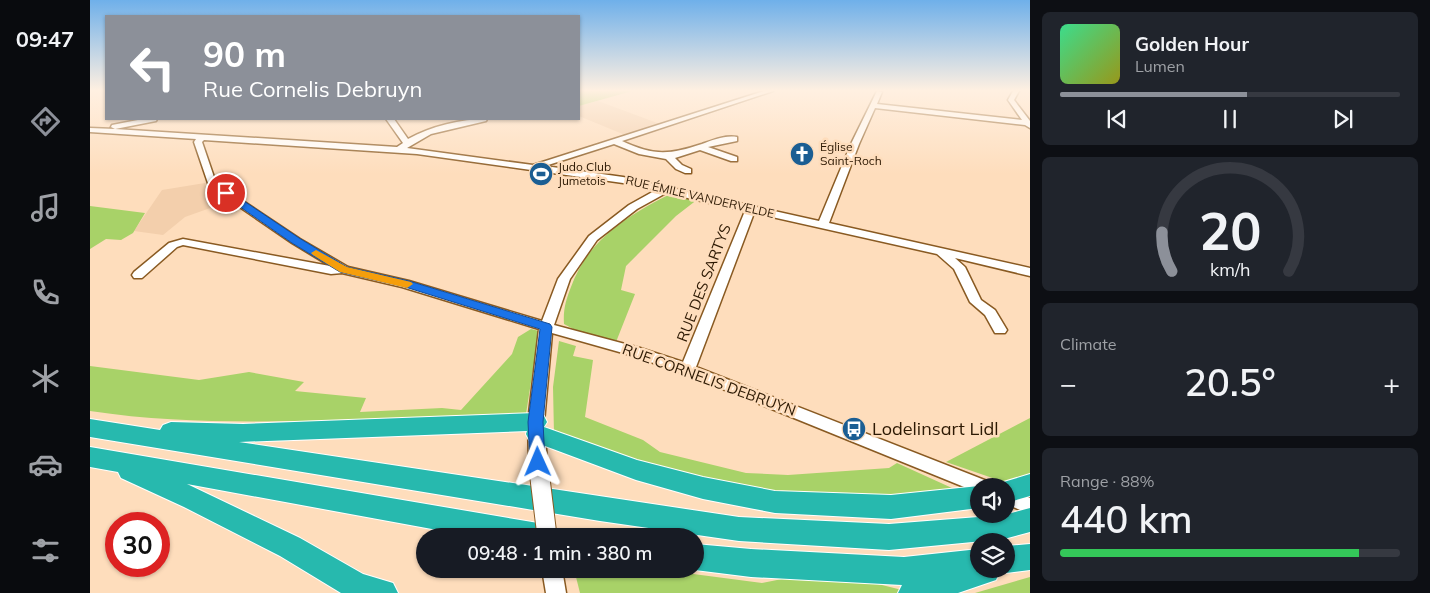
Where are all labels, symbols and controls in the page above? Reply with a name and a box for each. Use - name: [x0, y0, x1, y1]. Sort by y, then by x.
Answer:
- text: 09:47: [16, 25, 74, 53]
- text: 90 m: [203, 32, 286, 76]
- text: Golden Hour: [1135, 32, 1249, 56]
- icon: left: [120, 35, 185, 100]
- text: Lumen: [1135, 56, 1185, 76]
- text: Rue Cornelis Debruyn: [203, 75, 422, 103]
- icon: directions: [28, 104, 63, 139]
- icon: previous: [1103, 105, 1131, 133]
- icon: pause: [1216, 105, 1244, 133]
- icon: next: [1329, 105, 1357, 133]
- place label: Église Saint-Roch: [820, 139, 882, 168]
- church icon: Église Saint-Roch: [789, 141, 815, 167]
- place label: Judo Club Jumetois: [558, 159, 611, 188]
- sports icon: Judo Club Jumetois: [528, 161, 554, 187]
- pin: [205, 172, 247, 214]
- street label: RUE ÉMILE VANDERVELDE: [624, 172, 776, 221]
- icon: arrive: [212, 179, 240, 207]
- icon: music: [28, 190, 63, 225]
- text: 20: [1199, 198, 1261, 263]
- street label: RUE DES SARTYS: [672, 221, 735, 345]
- text: km/h: [1210, 258, 1250, 280]
- icon: phone: [28, 275, 63, 310]
- text: Climate: [1060, 334, 1116, 354]
- street label: RUE CORNELIS DEBRUYN: [620, 339, 799, 420]
- text: 20.5°: [1184, 358, 1276, 406]
- icon: climate: [28, 361, 63, 396]
- text: −: [1060, 366, 1077, 401]
- text: +: [1383, 366, 1400, 401]
- bus stop icon: Lodelinsart Lidl: [841, 416, 867, 442]
- place label: Lodelinsart Lidl: [872, 417, 999, 440]
- position arrow: [511, 435, 563, 487]
- icon: car: [28, 447, 63, 482]
- text: Range · 88%: [1060, 471, 1155, 491]
- map controls: [970, 478, 1015, 578]
- button: sound: [970, 478, 1015, 523]
- text: 440 km: [1060, 495, 1193, 543]
- speed limit sign: 30: [105, 512, 170, 577]
- icon: filters: [28, 533, 63, 568]
- button: layers: [970, 533, 1015, 578]
- text: 09:48 · 1 min · 380 m: [467, 541, 653, 565]

